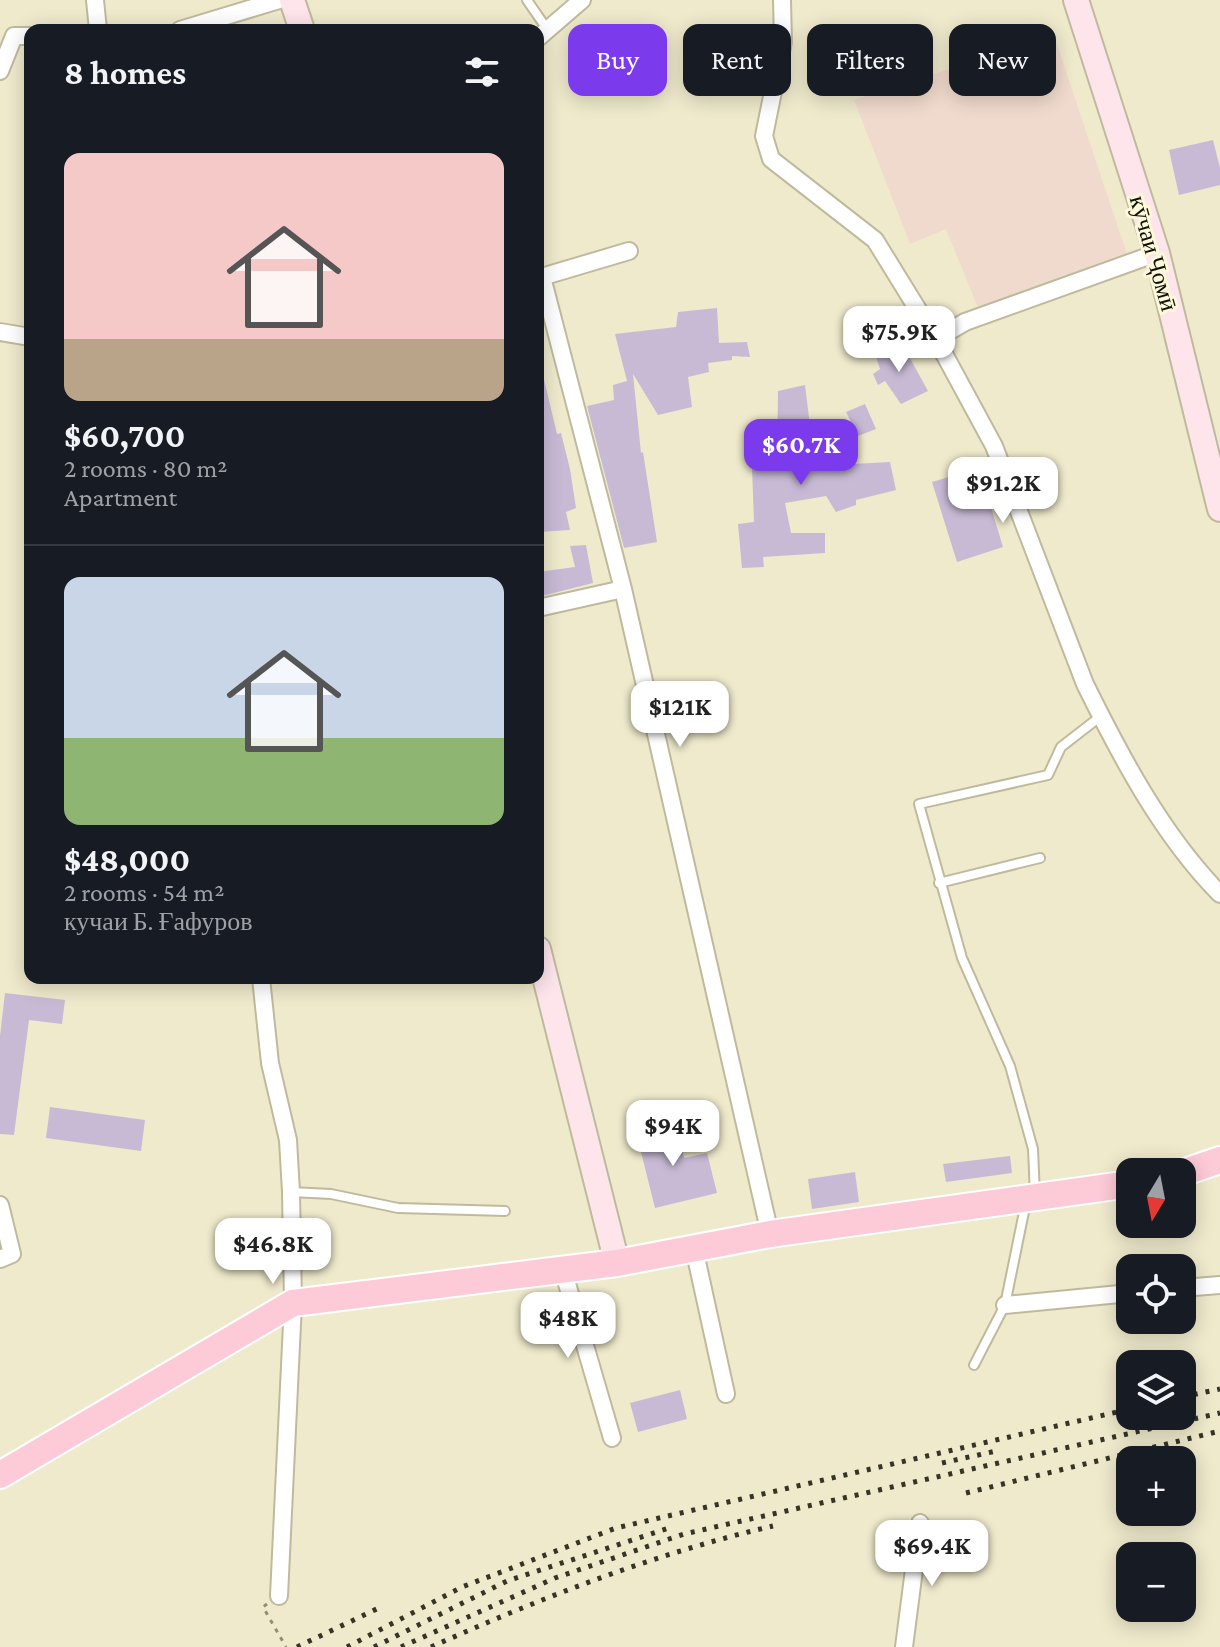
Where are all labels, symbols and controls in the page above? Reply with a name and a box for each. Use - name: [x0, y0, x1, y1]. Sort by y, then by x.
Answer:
- chip: Buy: [568, 24, 667, 96]
- chip: Rent: [683, 24, 791, 96]
- chip: Filters: [807, 24, 933, 96]
- chip: New: [949, 24, 1056, 96]
- icon: filters: [460, 50, 504, 94]
- text: 8 homes: [64, 54, 186, 91]
- street label: кӯчаи Ҷомӣ: [1125, 192, 1183, 314]
- icon: home: [212, 205, 356, 349]
- pin: $75.9K: [834, 306, 964, 374]
- text: $75.9K: [861, 317, 937, 346]
- text: $60,700: [64, 417, 185, 454]
- pin: $60.7K: [736, 419, 866, 487]
- text: $60.7K: [762, 430, 840, 459]
- text: 2 rooms · 80 m²: [64, 454, 227, 483]
- pin: $91.2K: [938, 457, 1068, 525]
- text: $91.2K: [966, 468, 1040, 497]
- text: Apartment: [64, 483, 177, 512]
- icon: home: [212, 629, 356, 773]
- pin: $121K: [624, 681, 736, 749]
- text: $121K: [649, 692, 711, 721]
- text: $48,000: [64, 841, 190, 878]
- text: 2 rooms · 54 m²: [64, 878, 224, 907]
- text: кучаи Б. Ғафуров: [64, 907, 252, 936]
- pin: $94K: [626, 1100, 720, 1168]
- text: $94K: [644, 1111, 702, 1140]
- north arrow: [1116, 1158, 1196, 1238]
- map controls: [1116, 1158, 1196, 1622]
- pin: $46.8K: [208, 1218, 338, 1286]
- text: $46.8K: [233, 1229, 313, 1258]
- button: locate: [1116, 1254, 1196, 1334]
- pin: $48K: [521, 1292, 615, 1360]
- text: $48K: [539, 1303, 597, 1332]
- button: layers: [1116, 1350, 1196, 1430]
- button: +: [1116, 1446, 1196, 1526]
- pin: $69.4K: [867, 1520, 997, 1588]
- text: $69.4K: [893, 1531, 971, 1560]
- button: −: [1116, 1542, 1196, 1622]

